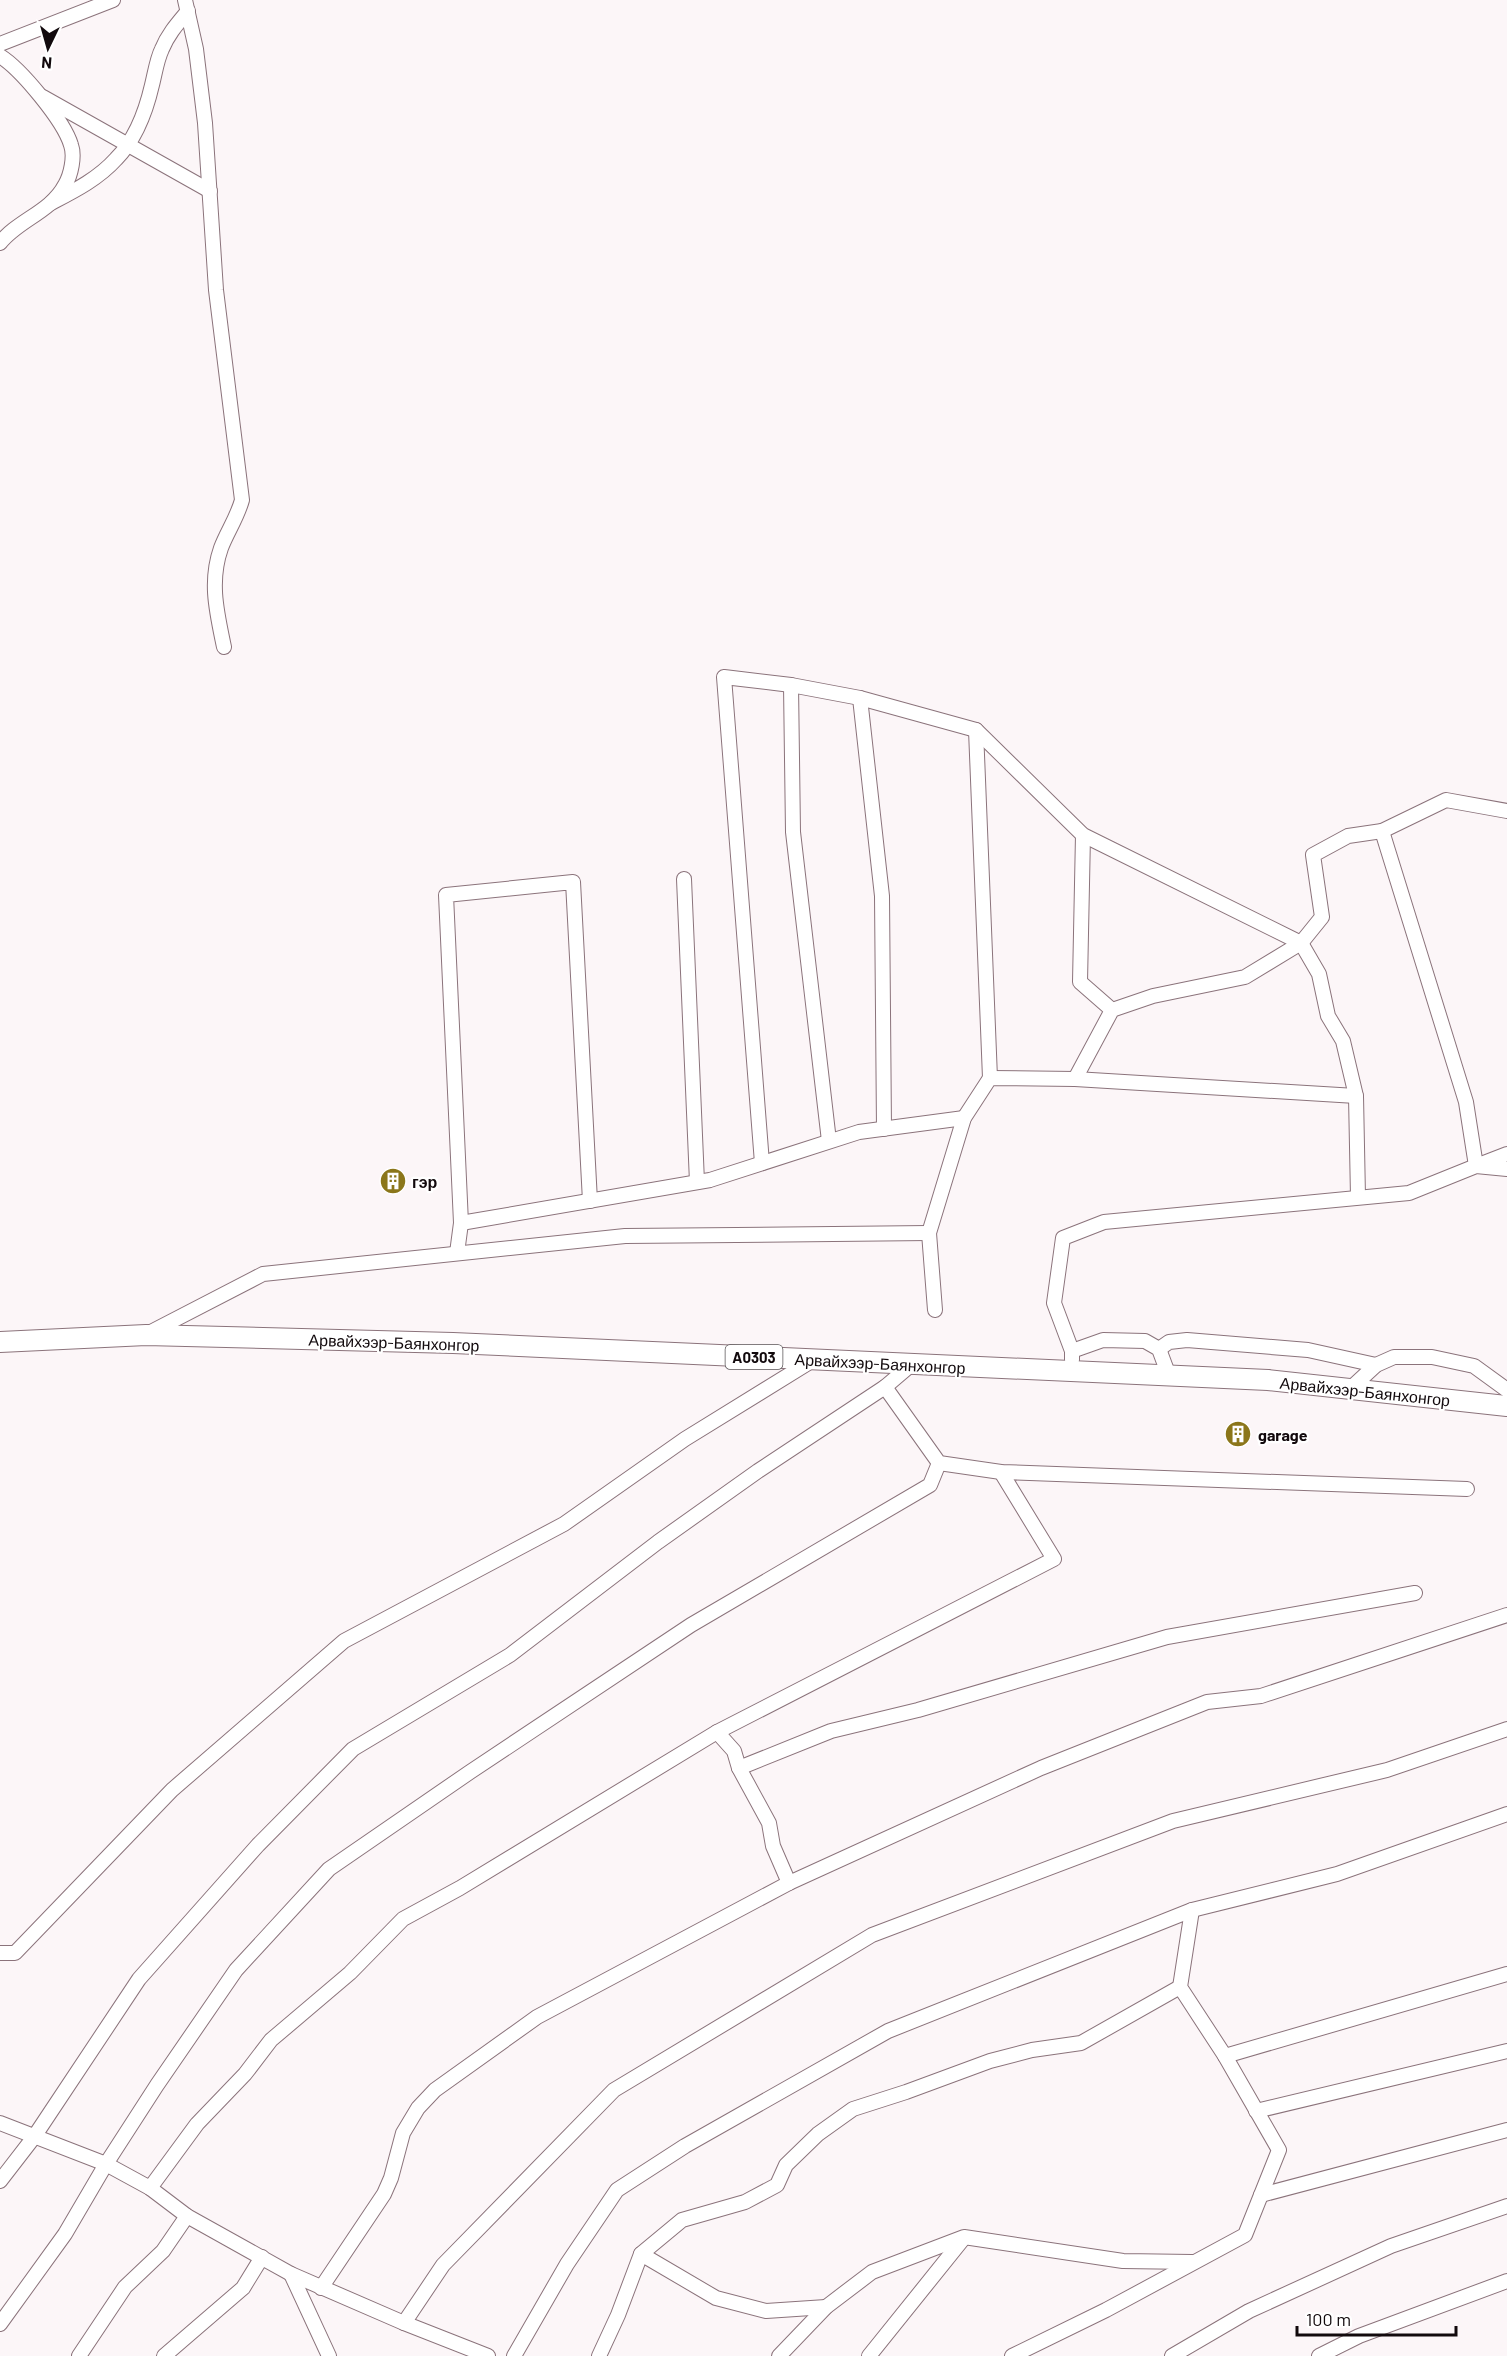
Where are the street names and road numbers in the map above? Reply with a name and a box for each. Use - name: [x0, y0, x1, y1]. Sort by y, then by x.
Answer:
- street label: Арвайхээр-Баянхонгор: [308, 1330, 480, 1354]
- road number: A0303: [726, 1345, 783, 1369]
- street label: Арвайхээр-Баянхонгор: [794, 1349, 966, 1377]
- street label: Арвайхээр-Баянхонгор: [1279, 1373, 1451, 1409]

